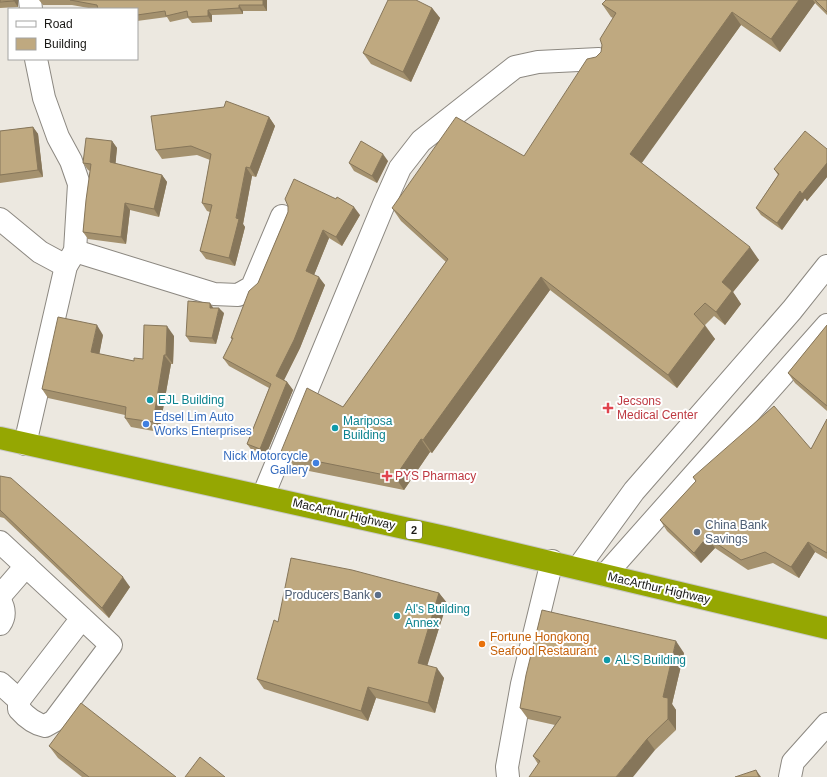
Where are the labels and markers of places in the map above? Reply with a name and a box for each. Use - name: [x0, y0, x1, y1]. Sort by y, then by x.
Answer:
- place label: EJL Building: [158, 393, 224, 407]
- place label: Jecsons Medical Center: [617, 394, 698, 422]
- marker: EJL Building: [145, 395, 155, 405]
- marker: Jecsons Medical Center: [602, 402, 614, 414]
- place label: Edsel Lim Auto Works Enterprises: [154, 410, 252, 438]
- place label: Mariposa Building: [343, 414, 393, 442]
- marker: Edsel Lim Auto Works Enterprises: [141, 419, 151, 429]
- marker: Mariposa Building: [330, 423, 340, 433]
- place label: Nick Motorcycle Gallery: [223, 449, 308, 477]
- marker: Nick Motorcycle Gallery: [311, 458, 321, 468]
- place label: PYS Pharmacy: [395, 469, 476, 483]
- marker: PYS Pharmacy: [382, 471, 392, 481]
- place label: China Bank Savings: [705, 518, 768, 546]
- marker: China Bank Savings: [692, 527, 702, 537]
- place label: Producers Bank: [285, 588, 371, 602]
- marker: Producers Bank: [373, 590, 383, 600]
- place label: Al's Building Annex: [405, 602, 470, 630]
- marker: Al's Building Annex: [392, 611, 402, 621]
- place label: Fortune Hongkong Seafood Restaurant: [490, 630, 597, 658]
- marker: Fortune Hongkong Seafood Restaurant: [477, 639, 487, 649]
- place label: AL'S Building: [615, 653, 686, 667]
- marker: AL'S Building: [602, 655, 612, 665]

